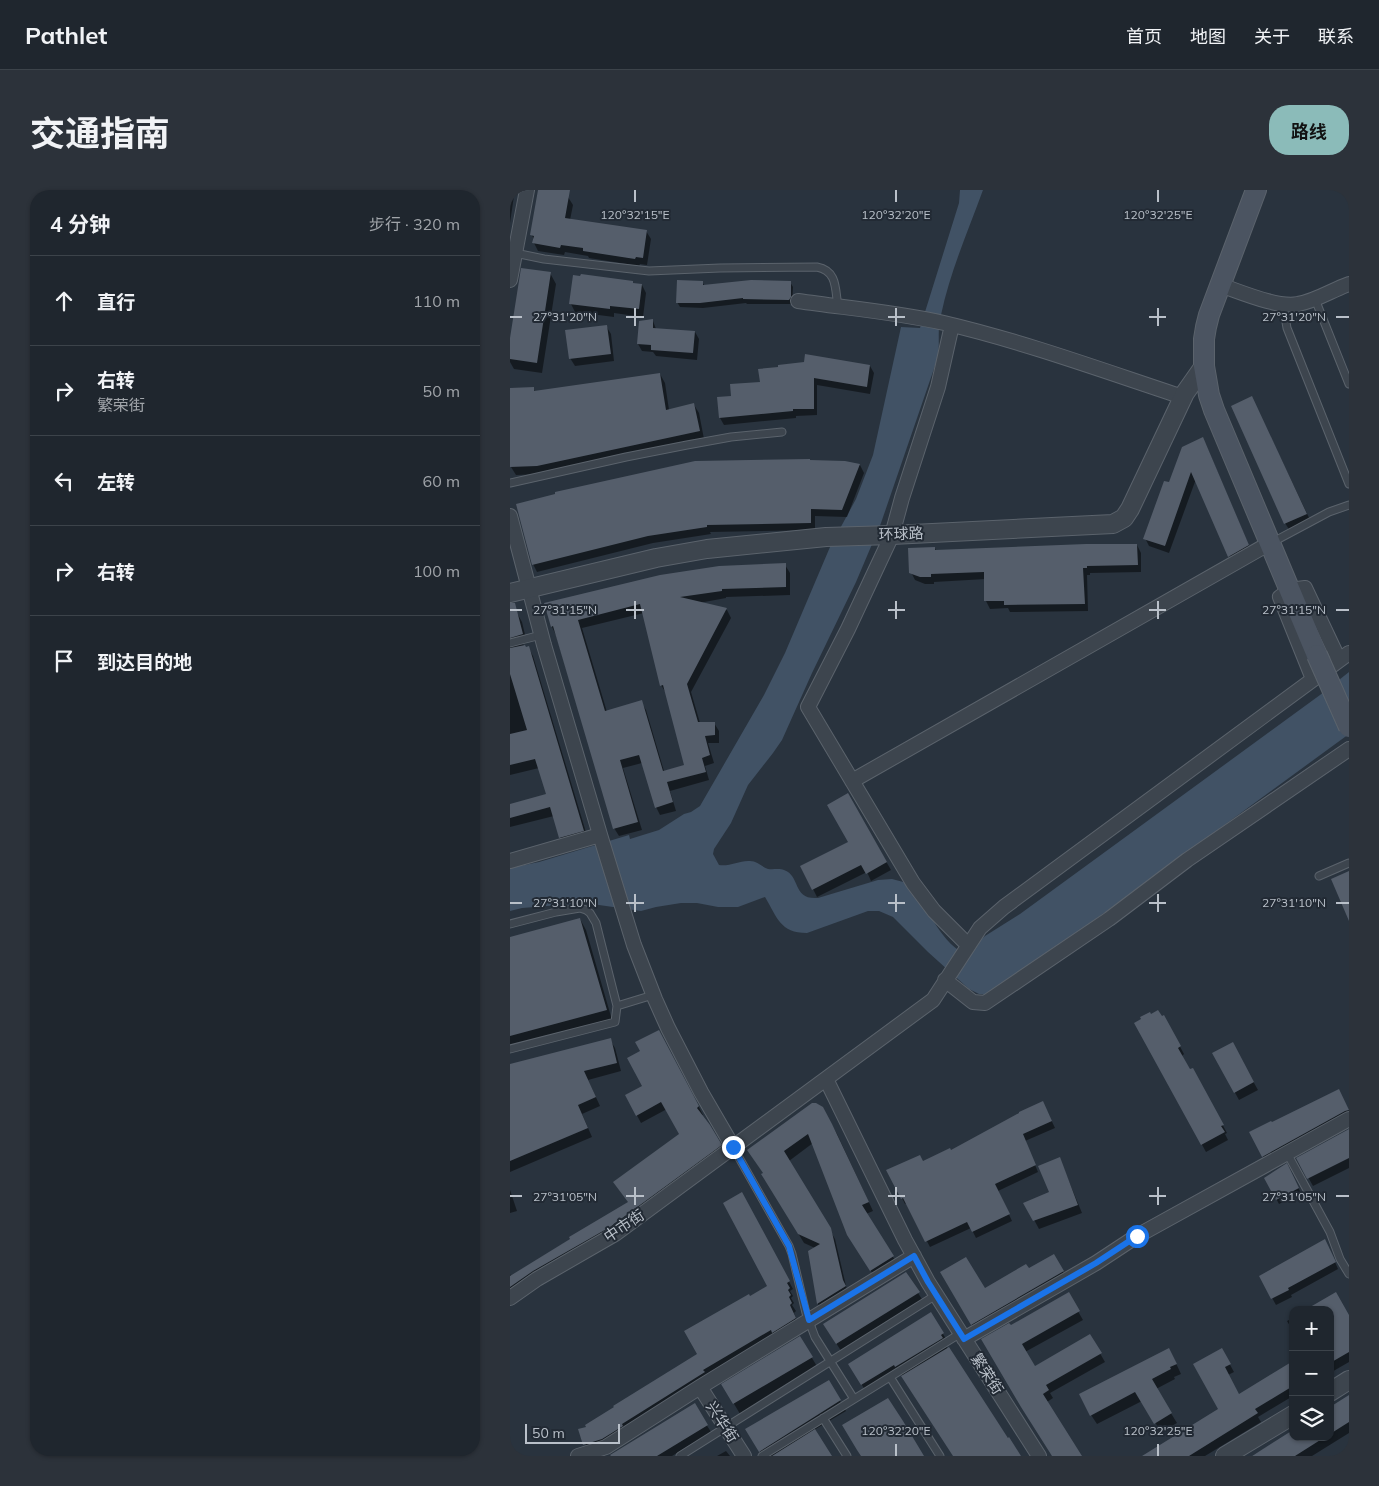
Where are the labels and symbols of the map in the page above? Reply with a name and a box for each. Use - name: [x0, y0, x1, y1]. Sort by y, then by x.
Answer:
- text: 120°32'15"E: [600, 207, 670, 222]
- text: 120°32'20"E: [861, 207, 931, 222]
- text: 120°32'25"E: [1123, 207, 1193, 222]
- text: 27°31'20"N: [533, 309, 597, 324]
- text: 27°31'20"N: [1262, 309, 1326, 324]
- street label: 环球路: [878, 523, 924, 544]
- text: 27°31'15"N: [533, 602, 597, 617]
- text: 27°31'15"N: [1262, 602, 1326, 617]
- text: 27°31'10"N: [533, 895, 597, 910]
- text: 27°31'10"N: [1262, 895, 1326, 910]
- route end: [722, 1136, 745, 1159]
- text: 27°31'05"N: [533, 1189, 597, 1204]
- text: 27°31'05"N: [1262, 1189, 1326, 1204]
- street label: 中市街: [600, 1205, 648, 1246]
- route start: [1126, 1225, 1149, 1248]
- street label: 繁荣街: [967, 1350, 1008, 1398]
- street label: 兴华街: [702, 1398, 743, 1446]
- scale bar: [525, 1421, 620, 1444]
- text: 120°32'20"E: [861, 1423, 931, 1438]
- text: 120°32'25"E: [1123, 1423, 1193, 1438]

